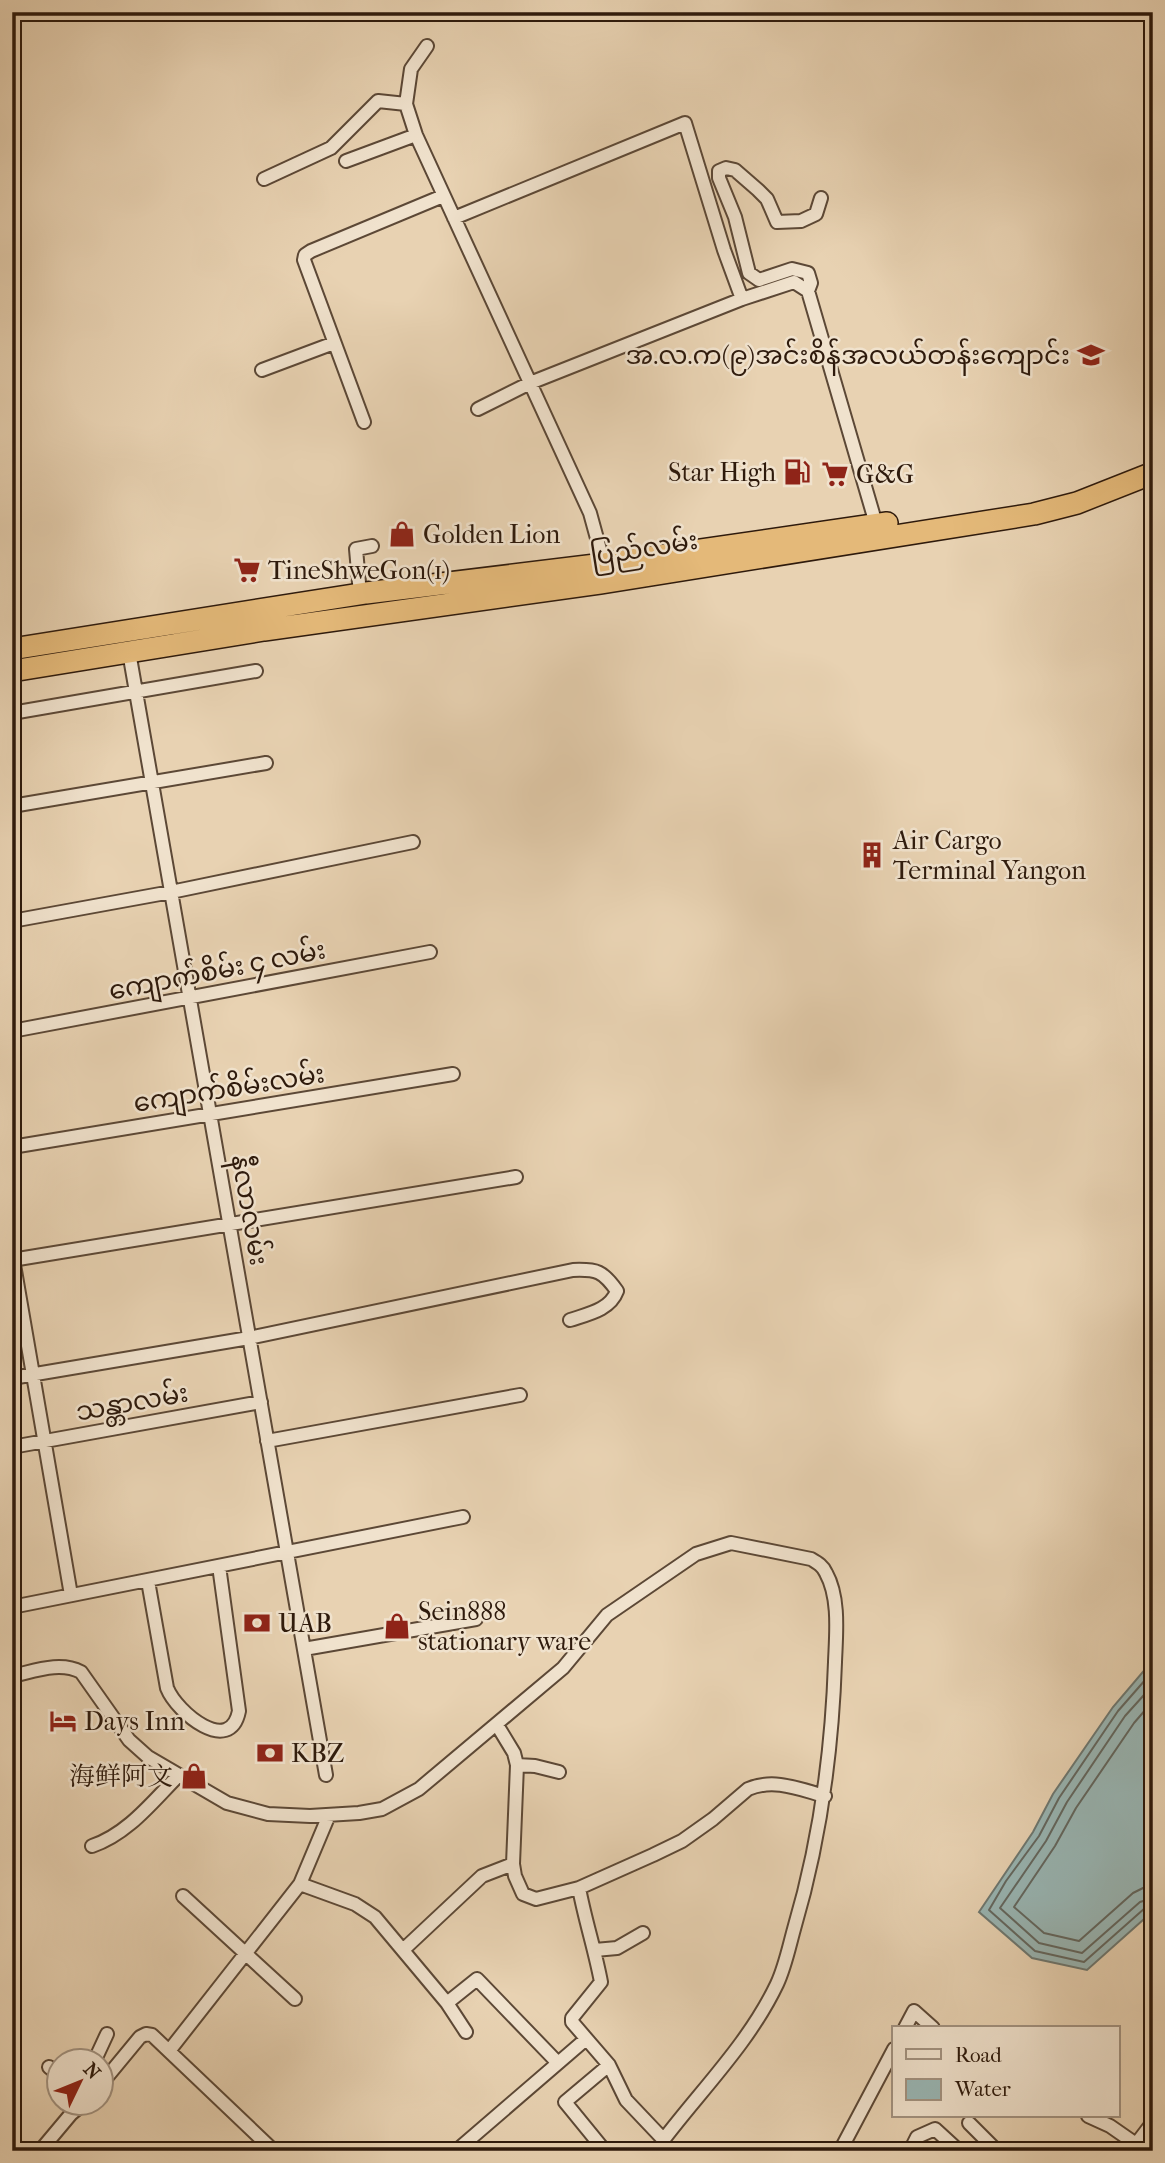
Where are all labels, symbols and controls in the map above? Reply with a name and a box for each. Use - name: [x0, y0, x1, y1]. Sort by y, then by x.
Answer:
- place label: အ.လ.က(၉)အင်းစိန်အလယ်တန်းကျောင်း: [625, 338, 1070, 376]
- school or university icon: အ.လ.က(၉)အင်းစိန်အလယ်တန်းကျောင်း: [1076, 340, 1106, 370]
- place label: Star High: [668, 457, 776, 488]
- fuel station icon: Star High: [782, 457, 812, 487]
- supermarket icon: G&G: [820, 459, 850, 489]
- place label: G&G: [856, 459, 914, 490]
- shop icon: Golden Lion: [387, 519, 417, 549]
- place label: Golden Lion: [423, 519, 560, 550]
- street label: ပြည်လမ်း: [588, 523, 701, 577]
- supermarket icon: TineShweGon(1): [232, 555, 262, 585]
- place label: TineShweGon(1): [268, 555, 450, 586]
- place label: Air Cargo Terminal Yangon: [892, 825, 1086, 886]
- building icon: Air Cargo Terminal Yangon: [857, 840, 887, 870]
- street label: ကျောက်စိမ်း ၄ လမ်း: [106, 932, 329, 1012]
- street label: ကျောက်စိမ်းလမ်း: [131, 1056, 328, 1124]
- street label: နီလာလမ်း: [220, 1152, 276, 1269]
- street label: သန္တာလမ်း: [73, 1375, 191, 1433]
- place label: Sein888 stationary ware: [418, 1596, 591, 1657]
- bank icon: UAB: [242, 1608, 272, 1638]
- place label: UAB: [278, 1608, 332, 1639]
- shop icon: Sein888 stationary ware: [382, 1611, 412, 1641]
- hotel icon: Days Inn: [48, 1706, 78, 1736]
- place label: Days Inn: [84, 1706, 185, 1737]
- bank icon: KBZ: [255, 1738, 285, 1768]
- place label: KBZ: [291, 1738, 344, 1769]
- place label: 海鲜阿文: [69, 1761, 173, 1792]
- shop icon: 海鲜阿文: [179, 1761, 209, 1791]
- legend: [892, 2026, 1120, 2118]
- text: Road: [955, 2043, 1002, 2067]
- north arrow: [46, 2048, 116, 2118]
- text: N: [79, 2058, 105, 2084]
- text: Water: [954, 2077, 1011, 2101]

